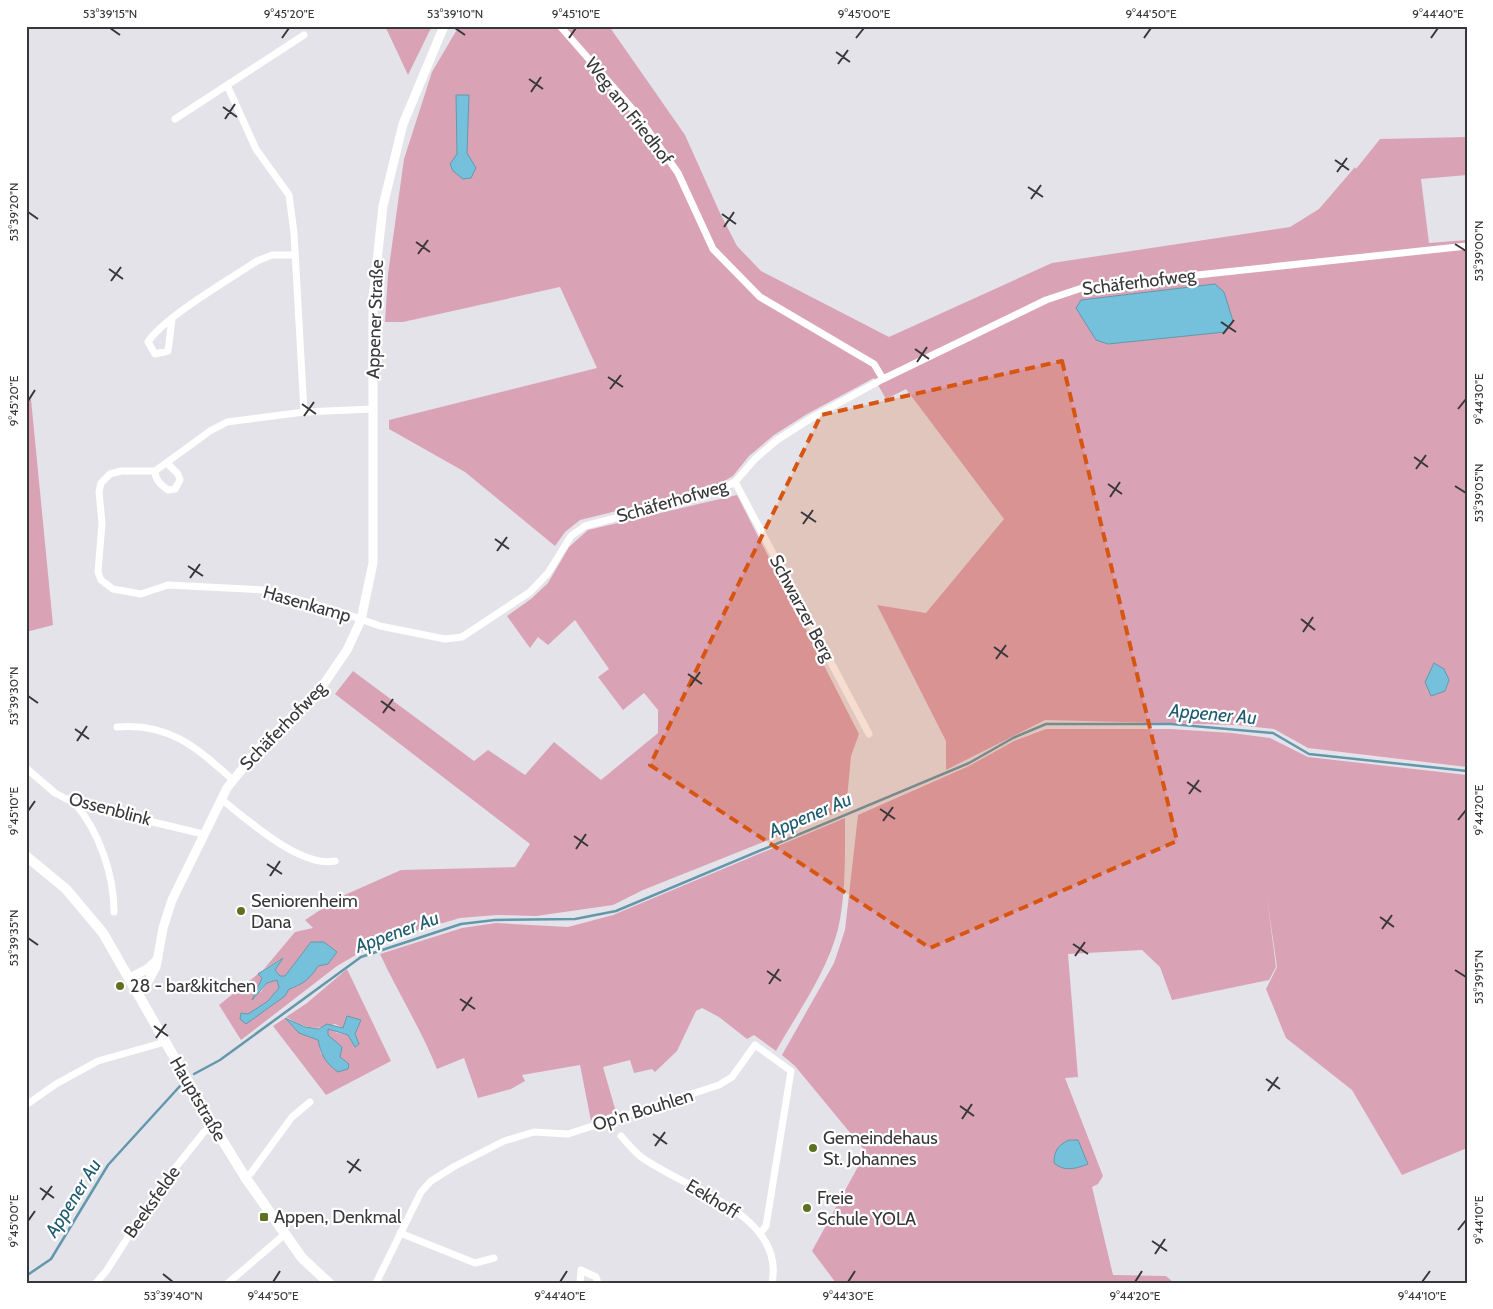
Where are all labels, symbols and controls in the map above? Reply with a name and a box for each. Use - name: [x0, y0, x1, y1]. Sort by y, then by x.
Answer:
- text: 53°39'15"N: [83, 6, 137, 21]
- text: 9°45'20"E: [264, 6, 315, 21]
- text: 53°39'10"N: [427, 6, 483, 21]
- text: 9°45'10"E: [552, 6, 600, 21]
- text: 9°45'00"E: [838, 6, 891, 21]
- text: 9°44'50"E: [1125, 6, 1177, 21]
- text: 9°44'40"E: [1412, 6, 1464, 21]
- street label: Weg am Friedhof: [580, 53, 678, 169]
- text: 53°39'20"N: [6, 183, 21, 241]
- text: 53°39'00"N: [1471, 221, 1486, 281]
- street label: Appener Straße: [362, 259, 388, 379]
- street label: Schäferhofweg: [1081, 264, 1198, 300]
- text: 9°44'30"E: [1471, 373, 1486, 425]
- text: 9°45'20"E: [6, 375, 21, 426]
- text: 53°39'05"N: [1471, 463, 1486, 523]
- street label: Schäferhofweg: [614, 474, 731, 527]
- street label: Schwarzer Berg: [765, 551, 840, 666]
- street label: Hasenkamp: [261, 581, 353, 627]
- text: 53°39'30"N: [6, 666, 21, 726]
- street label: Schäferhofweg: [235, 676, 331, 775]
- water label: Appener Au: [1167, 699, 1258, 729]
- text: 9°44'20"E: [1471, 784, 1486, 835]
- text: 9°45'10"E: [6, 787, 21, 835]
- street label: Ossenblink: [67, 787, 154, 831]
- water label: Appener Au: [764, 787, 855, 843]
- place label: Seniorenheim Dana: [251, 890, 358, 933]
- marker: Seniorenheim Dana: [235, 905, 247, 917]
- water label: Appener Au: [351, 906, 442, 958]
- text: 53°39'35"N: [6, 909, 21, 967]
- text: 53°39'15"N: [1471, 950, 1486, 1004]
- place label: 28 - bar&kitchen: [130, 975, 256, 997]
- marker: 28 - bar&kitchen: [114, 980, 126, 992]
- street label: Hauptstraße: [165, 1053, 231, 1145]
- street label: Op'n Bouhlen: [590, 1084, 696, 1136]
- place label: Gemeindehaus St. Johannes: [823, 1127, 938, 1170]
- marker: Gemeindehaus St. Johannes: [807, 1142, 819, 1154]
- water label: Appener Au: [40, 1155, 106, 1242]
- street label: Beeksfelde: [119, 1162, 185, 1242]
- street label: Eekhoff: [682, 1175, 744, 1223]
- place label: Freie Schule YOLA: [817, 1187, 916, 1230]
- text: 9°45'00"E: [6, 1194, 21, 1247]
- text: 9°44'10"E: [1471, 1195, 1486, 1244]
- marker: Freie Schule YOLA: [801, 1202, 813, 1214]
- place label: Appen, Denkmal: [274, 1206, 402, 1228]
- marker: Appen, Denkmal: [258, 1211, 270, 1223]
- text: 53°39'40"N: [143, 1288, 203, 1303]
- text: 9°44'50"E: [247, 1288, 299, 1303]
- text: 9°44'40"E: [534, 1288, 586, 1303]
- text: 9°44'30"E: [822, 1288, 874, 1303]
- text: 9°44'20"E: [1110, 1288, 1161, 1303]
- text: 9°44'10"E: [1398, 1288, 1447, 1303]

